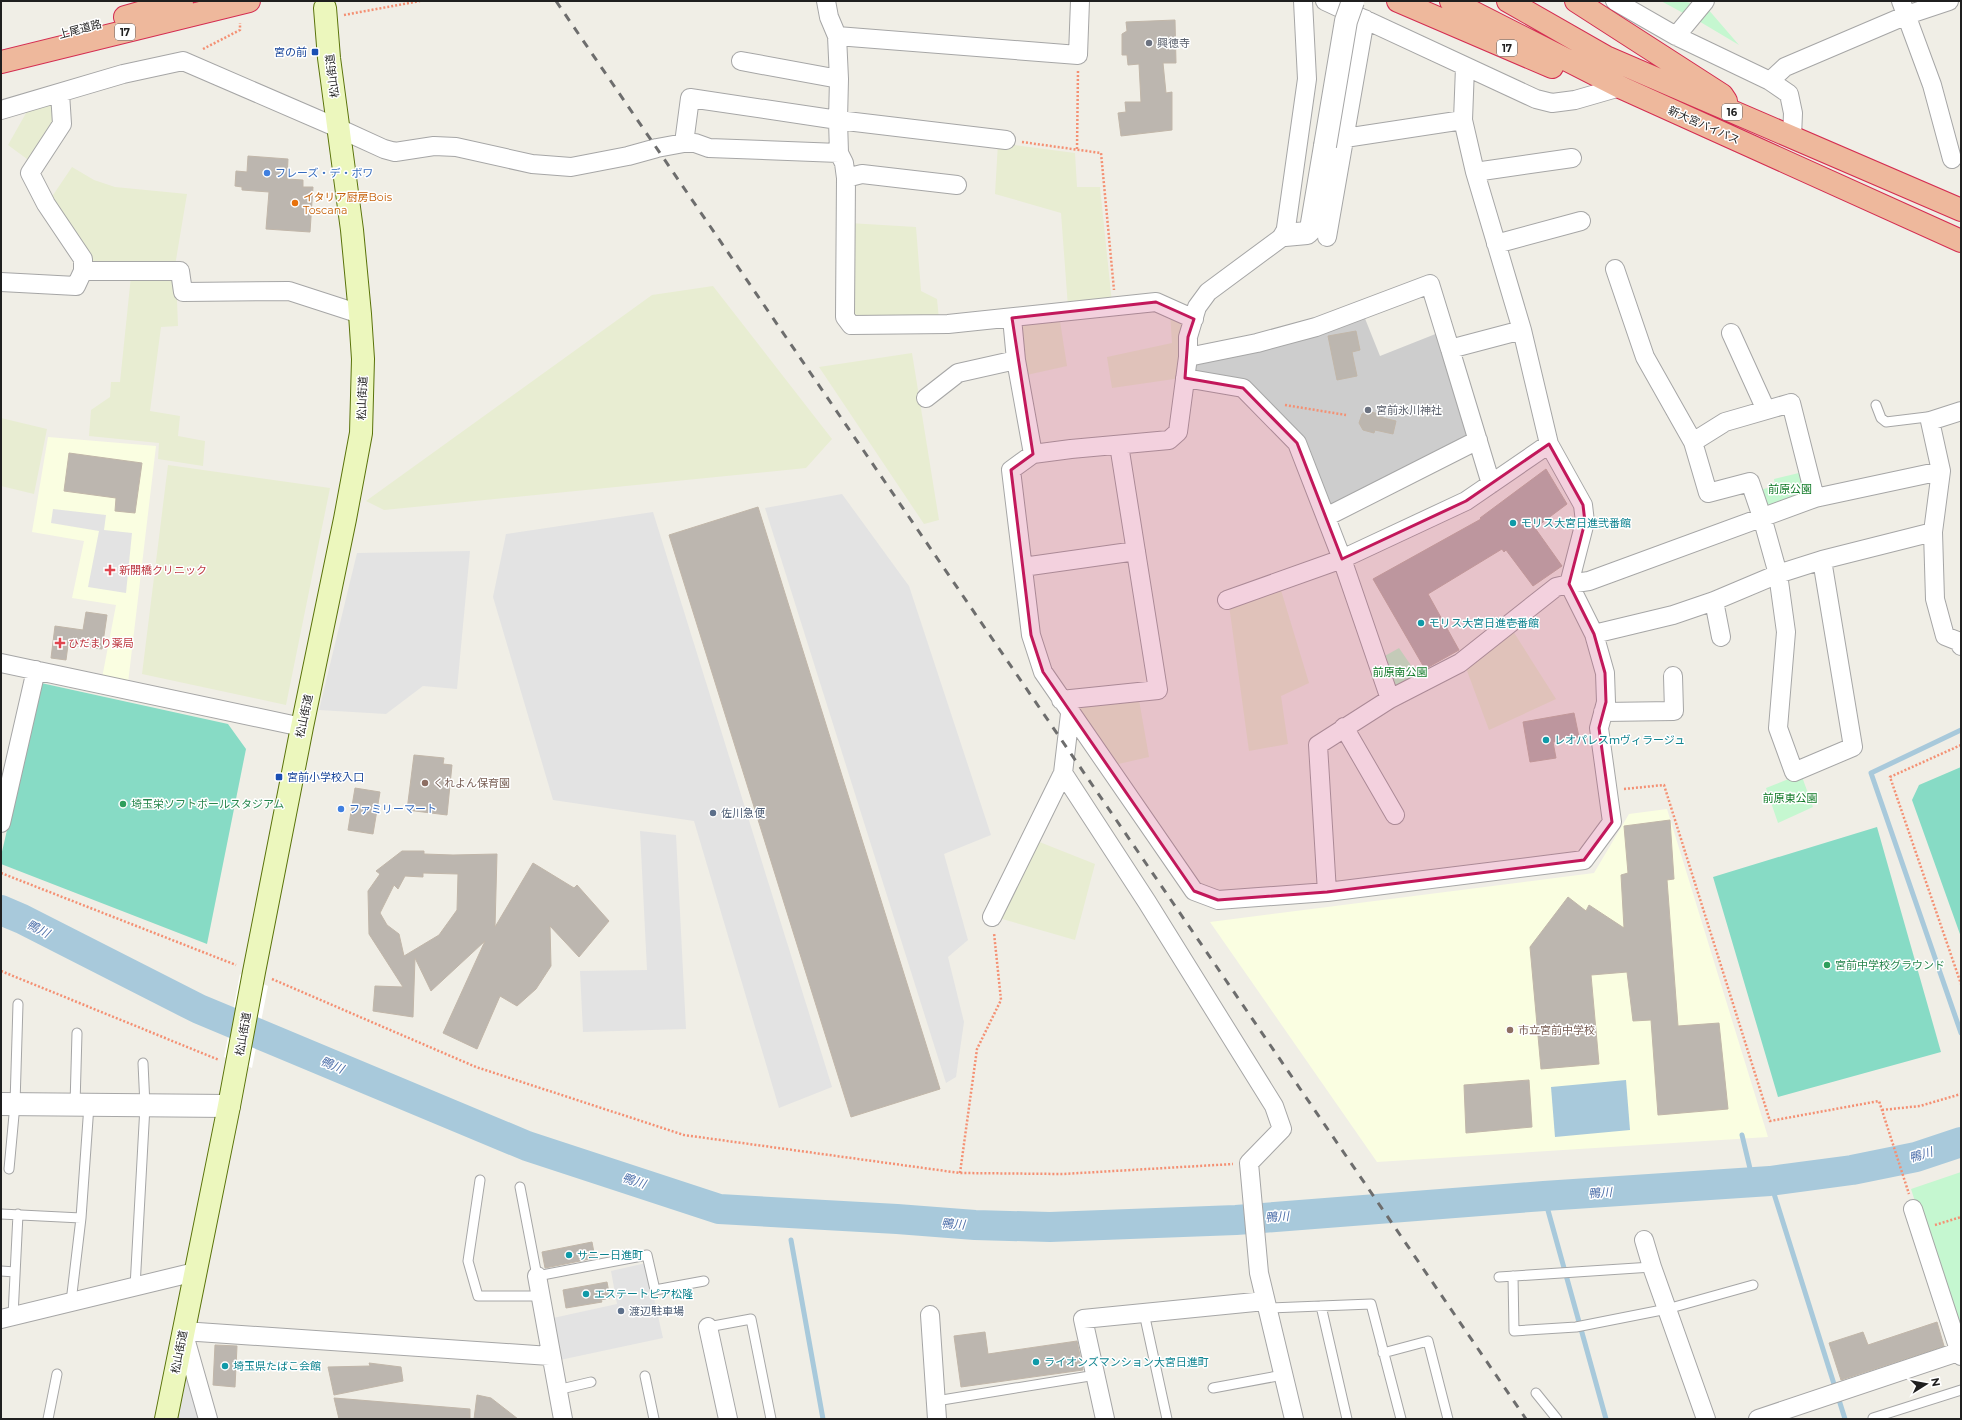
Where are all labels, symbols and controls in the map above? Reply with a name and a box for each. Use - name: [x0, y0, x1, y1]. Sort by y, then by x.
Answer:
- street label: 上尾道路: [57, 17, 103, 41]
- road number: 17: [115, 24, 135, 40]
- place label: 興徳寺: [1157, 36, 1190, 50]
- marker: 興徳寺: [1144, 38, 1154, 48]
- road number: 17: [1497, 40, 1517, 56]
- place label: 宮の前: [274, 45, 307, 59]
- marker: 宮の前: [310, 47, 320, 57]
- street label: 松山街道: [322, 53, 342, 99]
- street label: 新大宮バイパス: [1666, 103, 1742, 147]
- road number: 16: [1722, 104, 1742, 120]
- place label: フレーズ・デ・ボワ: [275, 166, 373, 180]
- marker: フレーズ・デ・ボワ: [262, 168, 272, 178]
- place label: イタリア厨房Bois Toscana: [303, 190, 393, 217]
- marker: イタリア厨房Bois Toscana: [290, 198, 300, 208]
- street label: 松山街道: [354, 376, 370, 420]
- place label: 宮前氷川神社: [1376, 403, 1442, 417]
- marker: 宮前氷川神社: [1363, 405, 1373, 415]
- park label: 前原公園: [1768, 482, 1812, 496]
- place label: モリス大宮日進弐番館: [1521, 516, 1631, 530]
- marker: モリス大宮日進弐番館: [1508, 518, 1518, 528]
- place label: 新開橋クリニック: [119, 563, 207, 577]
- marker: 新開橋クリニック: [104, 564, 116, 576]
- place label: モリス大宮日進壱番館: [1429, 616, 1539, 630]
- marker: モリス大宮日進壱番館: [1416, 618, 1426, 628]
- place label: ひだまり薬局: [68, 636, 134, 650]
- marker: ひだまり薬局: [55, 638, 65, 648]
- park label: 前原南公園: [1373, 665, 1428, 679]
- street label: 松山街道: [293, 693, 315, 739]
- place label: レオパレスｍヴィラージュ: [1554, 733, 1685, 747]
- marker: レオパレスｍヴィラージュ: [1541, 735, 1551, 745]
- place label: 宮前小学校入口: [287, 770, 364, 784]
- marker: 宮前小学校入口: [274, 772, 284, 782]
- place label: くれよん保育園: [433, 776, 510, 790]
- marker: くれよん保育園: [420, 778, 430, 788]
- park label: 前原東公園: [1763, 791, 1818, 805]
- place label: 埼玉栄ソフトボールスタジアム: [131, 797, 284, 811]
- marker: 埼玉栄ソフトボールスタジアム: [118, 799, 128, 809]
- place label: ファミリーマート: [349, 802, 437, 816]
- marker: ファミリーマート: [336, 804, 346, 814]
- place label: 佐川急便: [721, 806, 766, 820]
- marker: 佐川急便: [708, 808, 718, 818]
- water label: 鴨川: [24, 916, 54, 942]
- place label: 宮前中学校グラウンド: [1835, 958, 1945, 972]
- marker: 宮前中学校グラウンド: [1822, 960, 1832, 970]
- street label: 松山街道: [232, 1011, 254, 1057]
- place label: 市立宮前中学校: [1518, 1023, 1595, 1037]
- marker: 市立宮前中学校: [1505, 1025, 1515, 1035]
- water label: 鴨川: [318, 1053, 348, 1077]
- water label: 鴨川: [1907, 1143, 1936, 1165]
- water label: 鴨川: [620, 1170, 650, 1192]
- water label: 鴨川: [1587, 1184, 1614, 1201]
- water label: 鴨川: [1264, 1208, 1291, 1225]
- water label: 鴨川: [941, 1215, 968, 1232]
- place label: サニー日進町: [577, 1248, 643, 1262]
- marker: サニー日進町: [564, 1250, 574, 1260]
- place label: エステートピア松隆: [594, 1287, 693, 1301]
- marker: エステートピア松隆: [581, 1289, 591, 1299]
- place label: 渡辺駐車場: [629, 1304, 684, 1318]
- marker: 渡辺駐車場: [616, 1306, 626, 1316]
- street label: 松山街道: [168, 1329, 190, 1375]
- place label: ライオンズマンション大宮日進町: [1044, 1355, 1209, 1369]
- marker: ライオンズマンション大宮日進町: [1031, 1357, 1041, 1367]
- place label: 埼玉県たばこ会館: [233, 1359, 321, 1373]
- marker: 埼玉県たばこ会館: [220, 1361, 230, 1371]
- north arrow: [1906, 1364, 1946, 1404]
- text: N: [1928, 1376, 1944, 1388]

